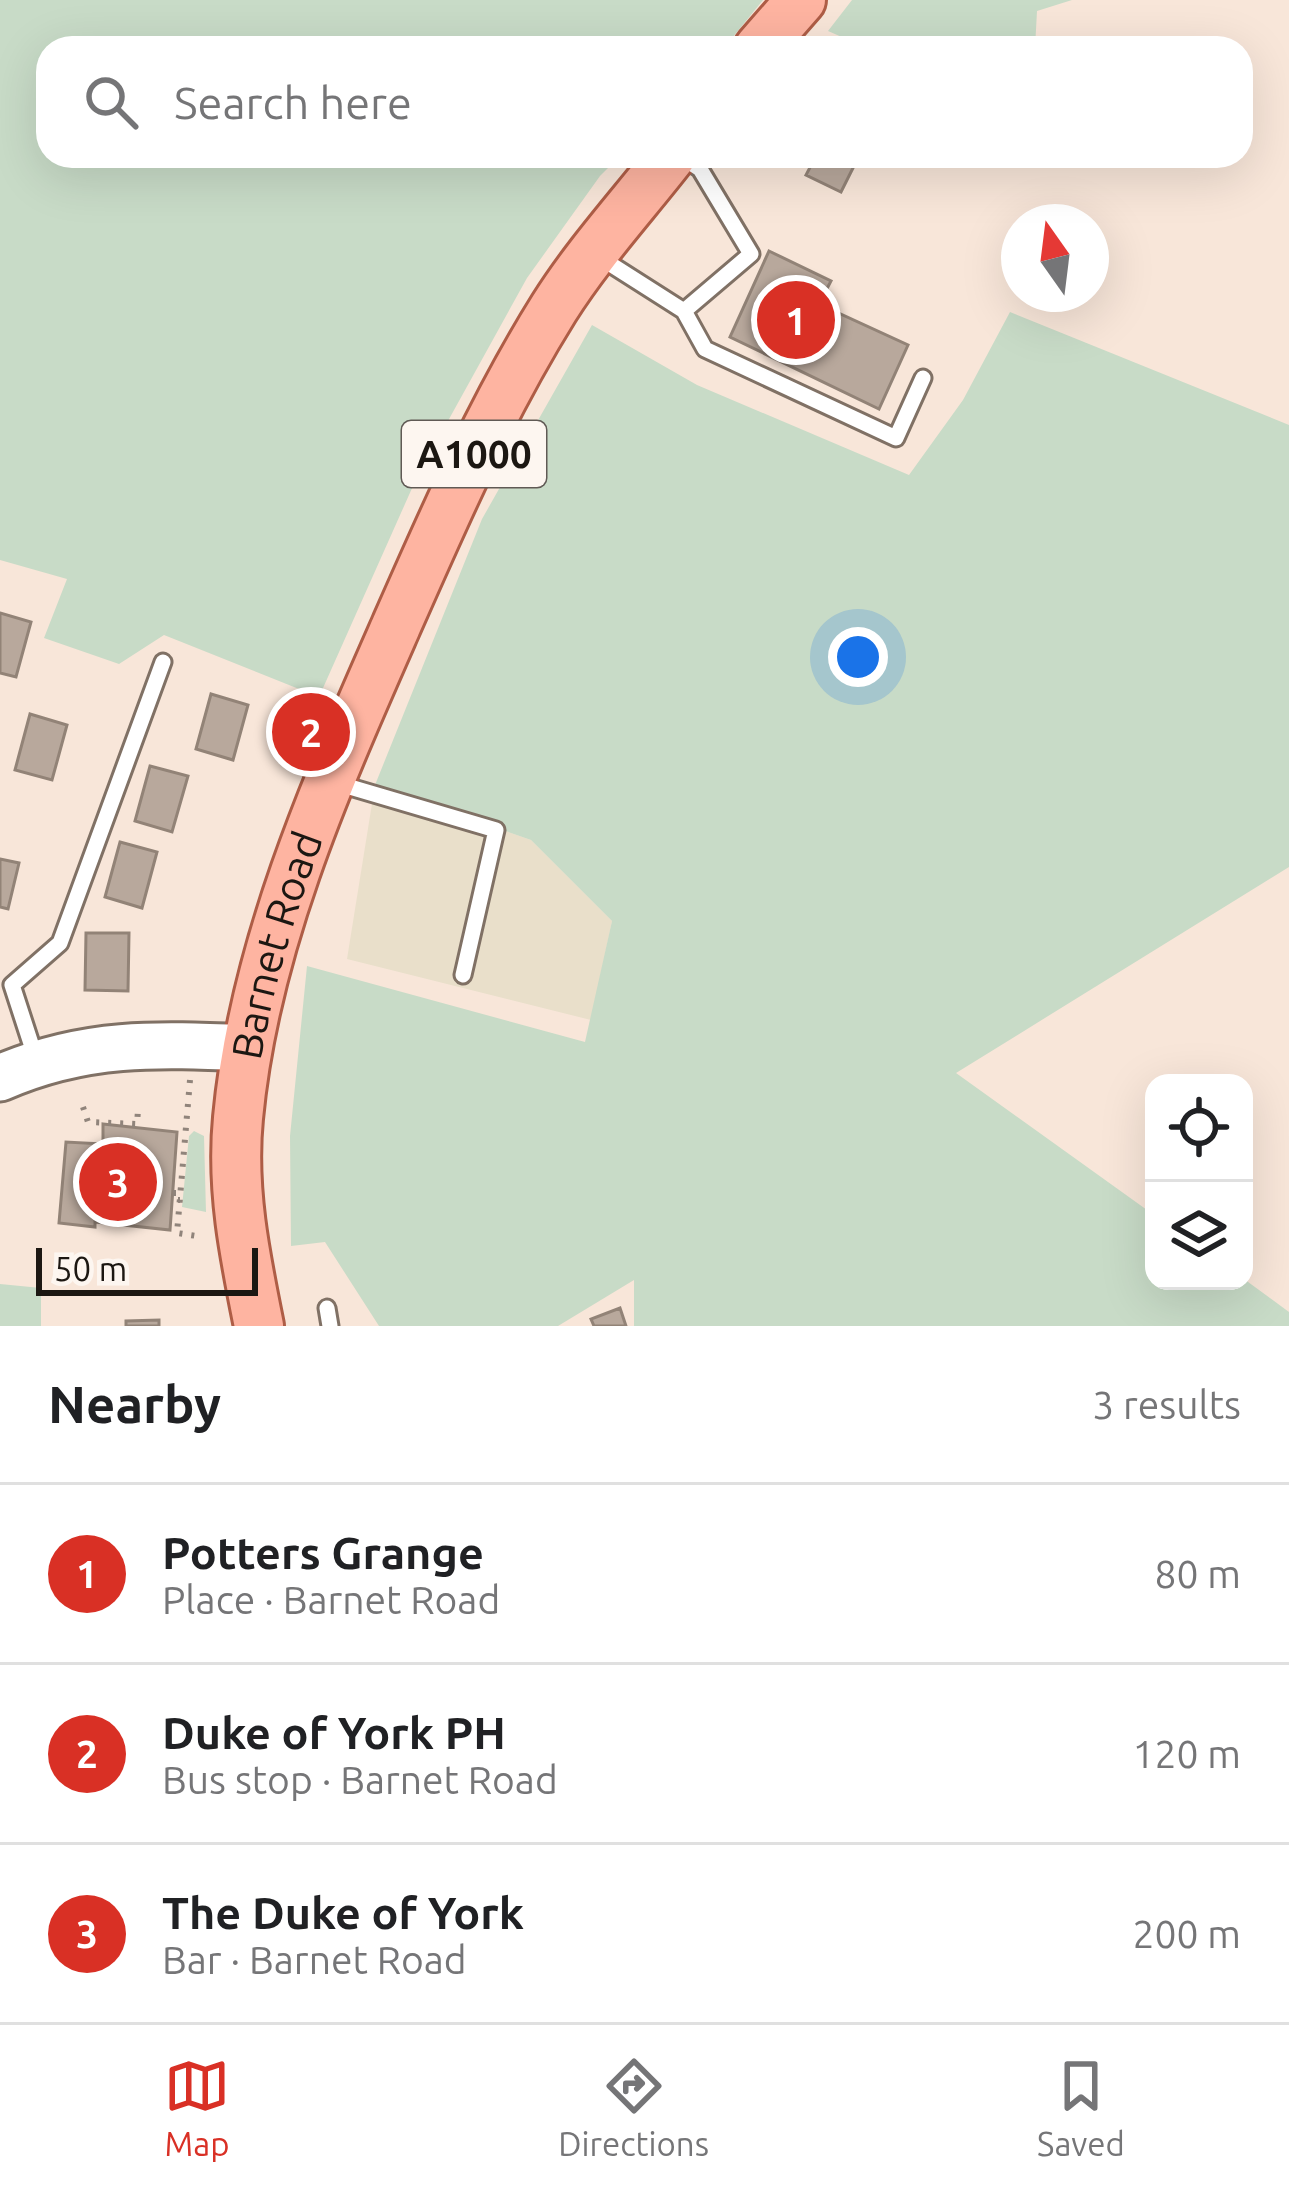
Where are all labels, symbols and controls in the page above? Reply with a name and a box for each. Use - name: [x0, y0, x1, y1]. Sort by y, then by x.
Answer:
- search box: [36, 36, 1253, 168]
- icon: search: [78, 69, 144, 135]
- text: Search here: [174, 77, 412, 128]
- north arrow: [1001, 204, 1109, 312]
- pin: 1: [757, 275, 835, 365]
- road number: A1000: [402, 421, 546, 487]
- your location: [828, 627, 888, 687]
- pin: 2: [272, 687, 350, 777]
- street label: Barnet Road: [222, 825, 331, 1063]
- map controls: [1145, 1074, 1253, 1290]
- button: locate: [1145, 1074, 1253, 1182]
- pin: 3: [79, 1137, 157, 1227]
- button: layers: [1145, 1182, 1253, 1290]
- scale bar: [36, 1242, 258, 1295]
- text: 50 m: [54, 1250, 127, 1287]
- text: Nearby: [48, 1375, 221, 1433]
- text: 3 results: [1092, 1383, 1241, 1426]
- text: Potters Grange: [162, 1527, 484, 1578]
- text: 1: [76, 1552, 98, 1595]
- text: 80 m: [1154, 1552, 1241, 1595]
- text: Place · Barnet Road: [162, 1578, 500, 1621]
- text: Duke of York PH: [162, 1707, 506, 1758]
- text: 2: [76, 1732, 98, 1775]
- text: 120 m: [1132, 1732, 1241, 1775]
- text: Bus stop · Barnet Road: [162, 1758, 558, 1801]
- text: The Duke of York: [162, 1887, 524, 1938]
- text: 3: [76, 1912, 98, 1955]
- text: 200 m: [1132, 1912, 1241, 1955]
- text: Bar · Barnet Road: [162, 1938, 467, 1981]
- tab: Map: [164, 2053, 230, 2162]
- tab: Directions: [558, 2053, 709, 2162]
- tab: Saved: [1037, 2053, 1125, 2162]

